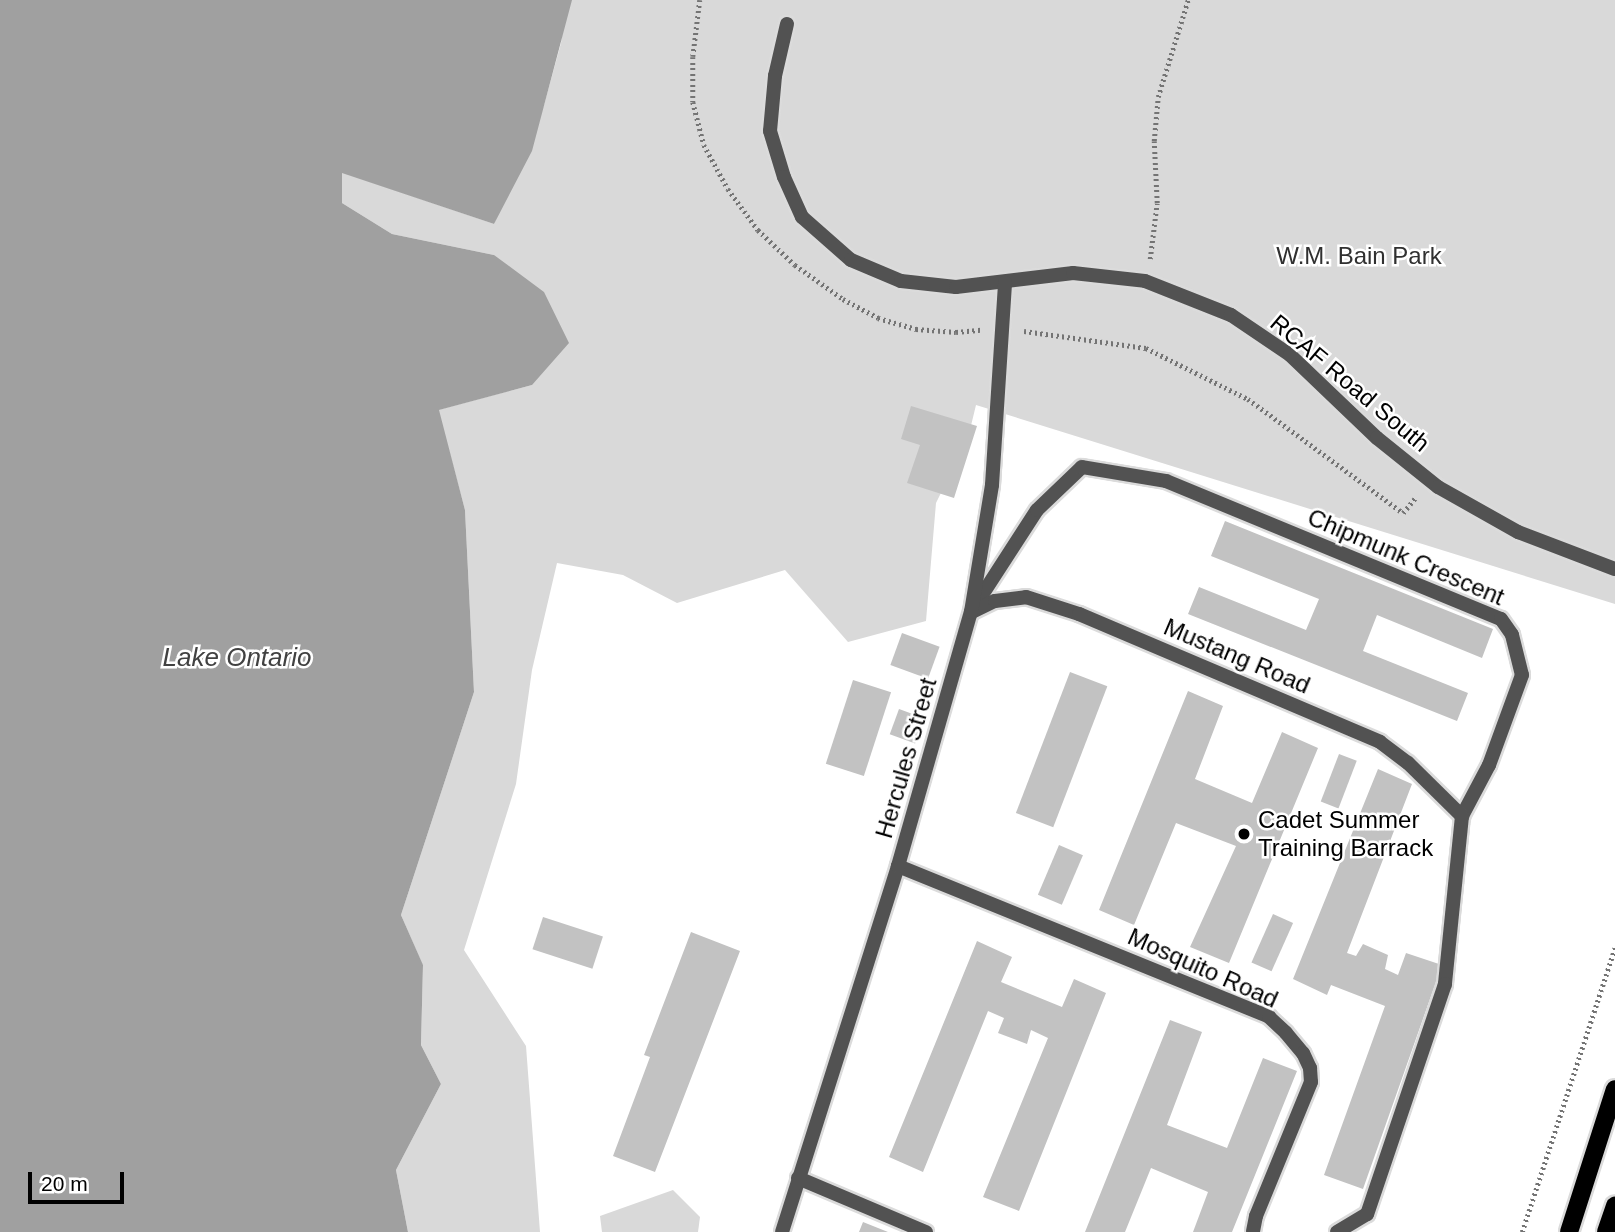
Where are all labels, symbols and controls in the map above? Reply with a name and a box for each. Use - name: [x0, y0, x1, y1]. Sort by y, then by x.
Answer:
- park label: W.M. Bain Park: [1276, 242, 1442, 270]
- street label: RCAF Road South: [1265, 308, 1435, 458]
- street label: Chipmunk Crescent: [1303, 503, 1509, 611]
- street label: Mustang Road: [1160, 612, 1314, 700]
- water label: Lake Ontario: [163, 642, 311, 674]
- street label: Hercules Street: [869, 675, 943, 841]
- place label: Cadet Summer Training Barrack: [1258, 806, 1433, 862]
- marker: Cadet Summer Training Barrack: [1236, 826, 1252, 842]
- street label: Mosquito Road: [1123, 922, 1283, 1014]
- scale bar: [32, 1158, 128, 1202]
- text: 20 m: [41, 1172, 88, 1195]

